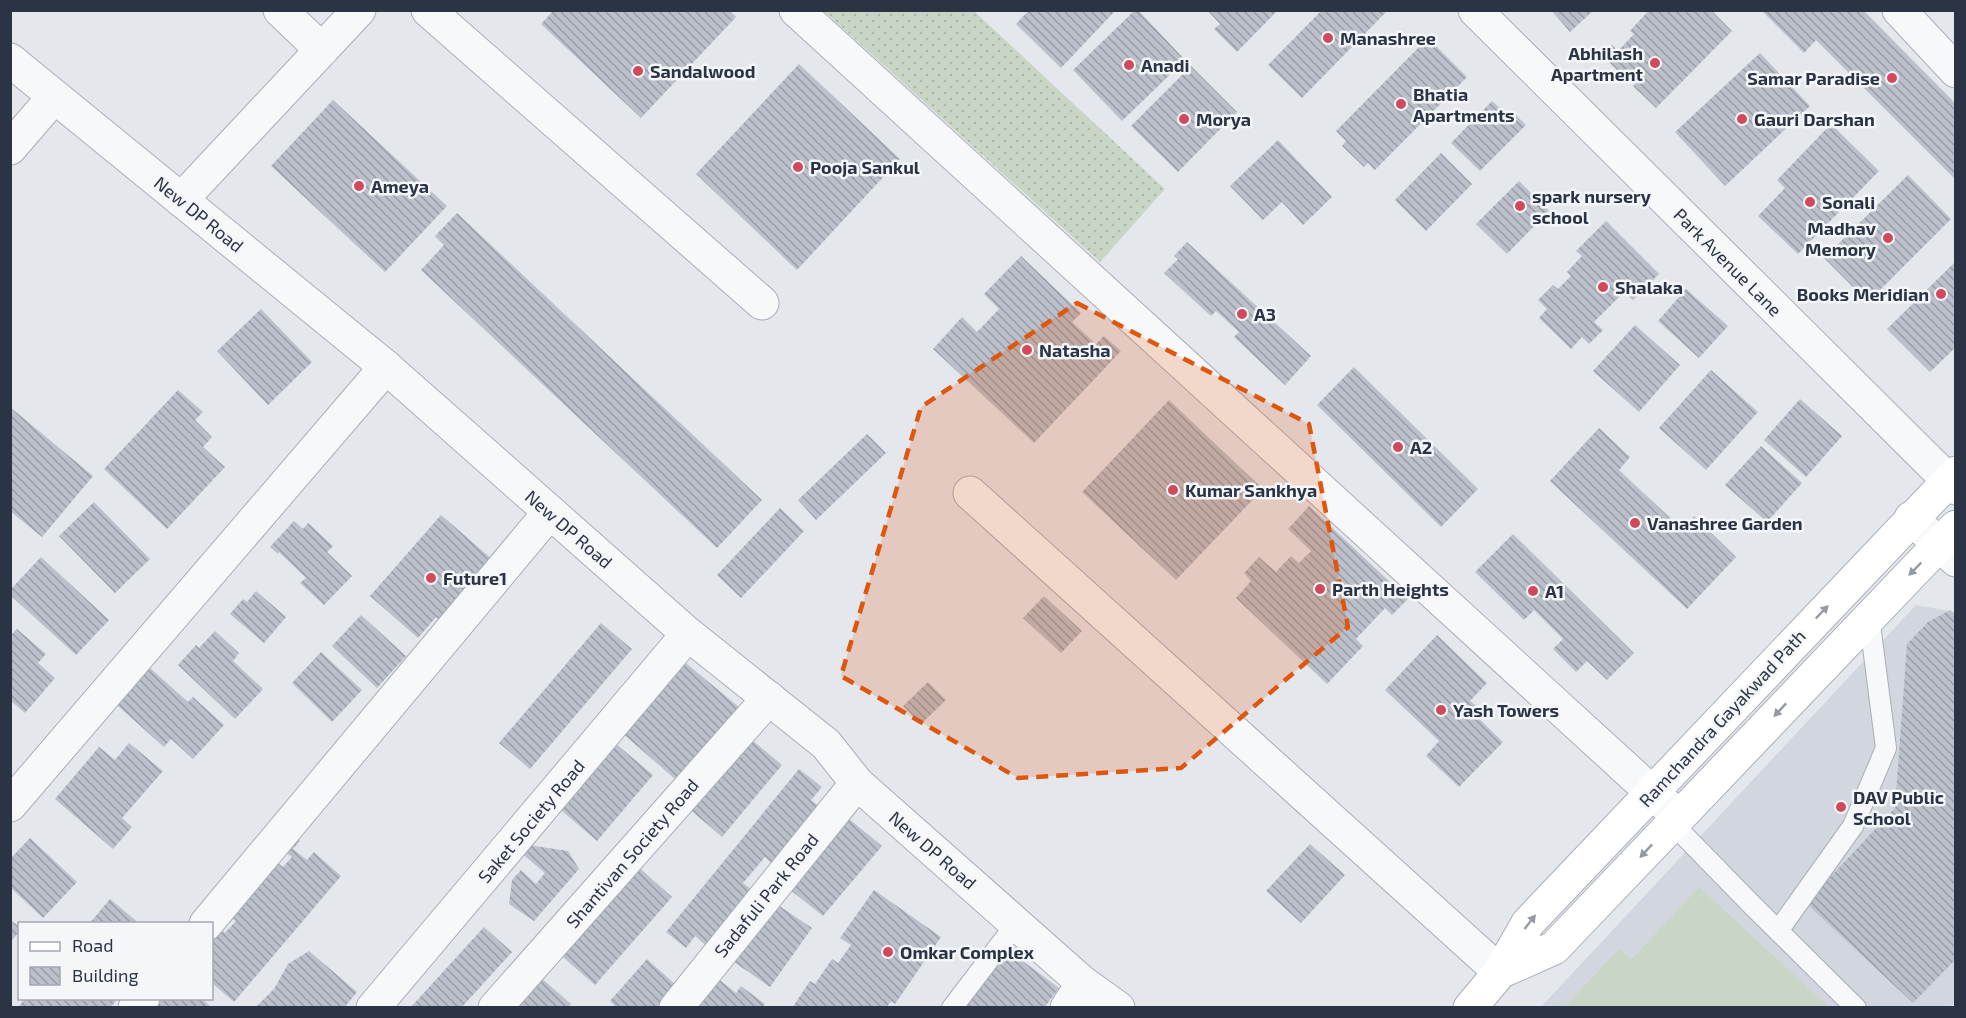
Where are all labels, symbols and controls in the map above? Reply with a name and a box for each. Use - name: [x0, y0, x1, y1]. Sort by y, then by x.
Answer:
- place label: Manashree: [1340, 27, 1436, 49]
- marker: Manashree: [1321, 31, 1335, 45]
- place label: Abhilash Apartment: [1551, 42, 1644, 85]
- place label: Anadi: [1141, 54, 1190, 76]
- marker: Abhilash Apartment: [1648, 56, 1662, 70]
- marker: Anadi: [1122, 58, 1136, 72]
- place label: Sandalwood: [650, 60, 755, 82]
- marker: Sandalwood: [631, 64, 645, 78]
- place label: Samar Paradise: [1747, 67, 1880, 89]
- marker: Samar Paradise: [1885, 71, 1899, 85]
- place label: Bhatia Apartments: [1413, 83, 1515, 126]
- marker: Bhatia Apartments: [1394, 97, 1408, 111]
- place label: Morya: [1196, 108, 1251, 130]
- place label: Gauri Darshan: [1754, 108, 1875, 130]
- marker: Morya: [1177, 112, 1191, 126]
- marker: Gauri Darshan: [1735, 112, 1749, 126]
- place label: Pooja Sankul: [810, 156, 920, 178]
- marker: Pooja Sankul: [791, 160, 805, 174]
- street label: New DP Road: [150, 171, 248, 257]
- place label: Ameya: [371, 175, 429, 197]
- marker: Ameya: [352, 179, 366, 193]
- place label: spark nursery school: [1532, 185, 1652, 228]
- place label: Sonali: [1822, 191, 1875, 213]
- marker: Sonali: [1803, 195, 1817, 209]
- marker: spark nursery school: [1513, 199, 1527, 213]
- street label: Park Avenue Lane: [1669, 203, 1787, 321]
- place label: Madhav Memory: [1805, 217, 1877, 260]
- marker: Madhav Memory: [1881, 231, 1895, 245]
- place label: Shalaka: [1615, 276, 1683, 298]
- marker: Shalaka: [1596, 280, 1610, 294]
- place label: Books Meridian: [1797, 283, 1929, 305]
- marker: Books Meridian: [1934, 287, 1948, 301]
- place label: A3: [1254, 303, 1276, 325]
- marker: A3: [1235, 307, 1249, 321]
- place label: Natasha: [1039, 339, 1111, 361]
- marker: Natasha: [1020, 343, 1034, 357]
- place label: A2: [1410, 436, 1432, 458]
- marker: A2: [1391, 440, 1405, 454]
- place label: Kumar Sankhya: [1185, 479, 1317, 501]
- marker: Kumar Sankhya: [1166, 483, 1180, 497]
- street label: New DP Road: [521, 485, 617, 573]
- place label: Vanashree Garden: [1647, 512, 1803, 534]
- marker: Vanashree Garden: [1628, 516, 1642, 530]
- one-way arrow: [1909, 561, 1922, 576]
- place label: Future1: [443, 567, 507, 589]
- marker: Future1: [424, 571, 438, 585]
- place label: Parth Heights: [1332, 578, 1449, 600]
- place label: A1: [1545, 580, 1564, 602]
- marker: Parth Heights: [1313, 582, 1327, 596]
- marker: A1: [1526, 584, 1540, 598]
- one-way arrow: [1815, 605, 1829, 619]
- street label: Ramchandra Gayakwad Path: [1634, 625, 1810, 811]
- place label: Yash Towers: [1453, 699, 1559, 721]
- one-way arrow: [1773, 702, 1787, 717]
- marker: Yash Towers: [1434, 703, 1448, 717]
- street label: Saket Society Road: [473, 755, 589, 887]
- street label: Shantivan Society Road: [561, 774, 703, 932]
- place label: DAV Public School: [1853, 786, 1944, 829]
- marker: DAV Public School: [1834, 800, 1848, 814]
- street label: New DP Road: [885, 806, 981, 894]
- street label: Sadafuli Park Road: [709, 829, 823, 961]
- one-way arrow: [1639, 844, 1653, 859]
- one-way arrow: [1524, 914, 1537, 930]
- legend: [18, 922, 213, 1000]
- text: Road: [72, 934, 113, 956]
- place label: Omkar Complex: [900, 941, 1035, 963]
- marker: Omkar Complex: [881, 945, 895, 959]
- text: Building: [72, 964, 139, 986]

